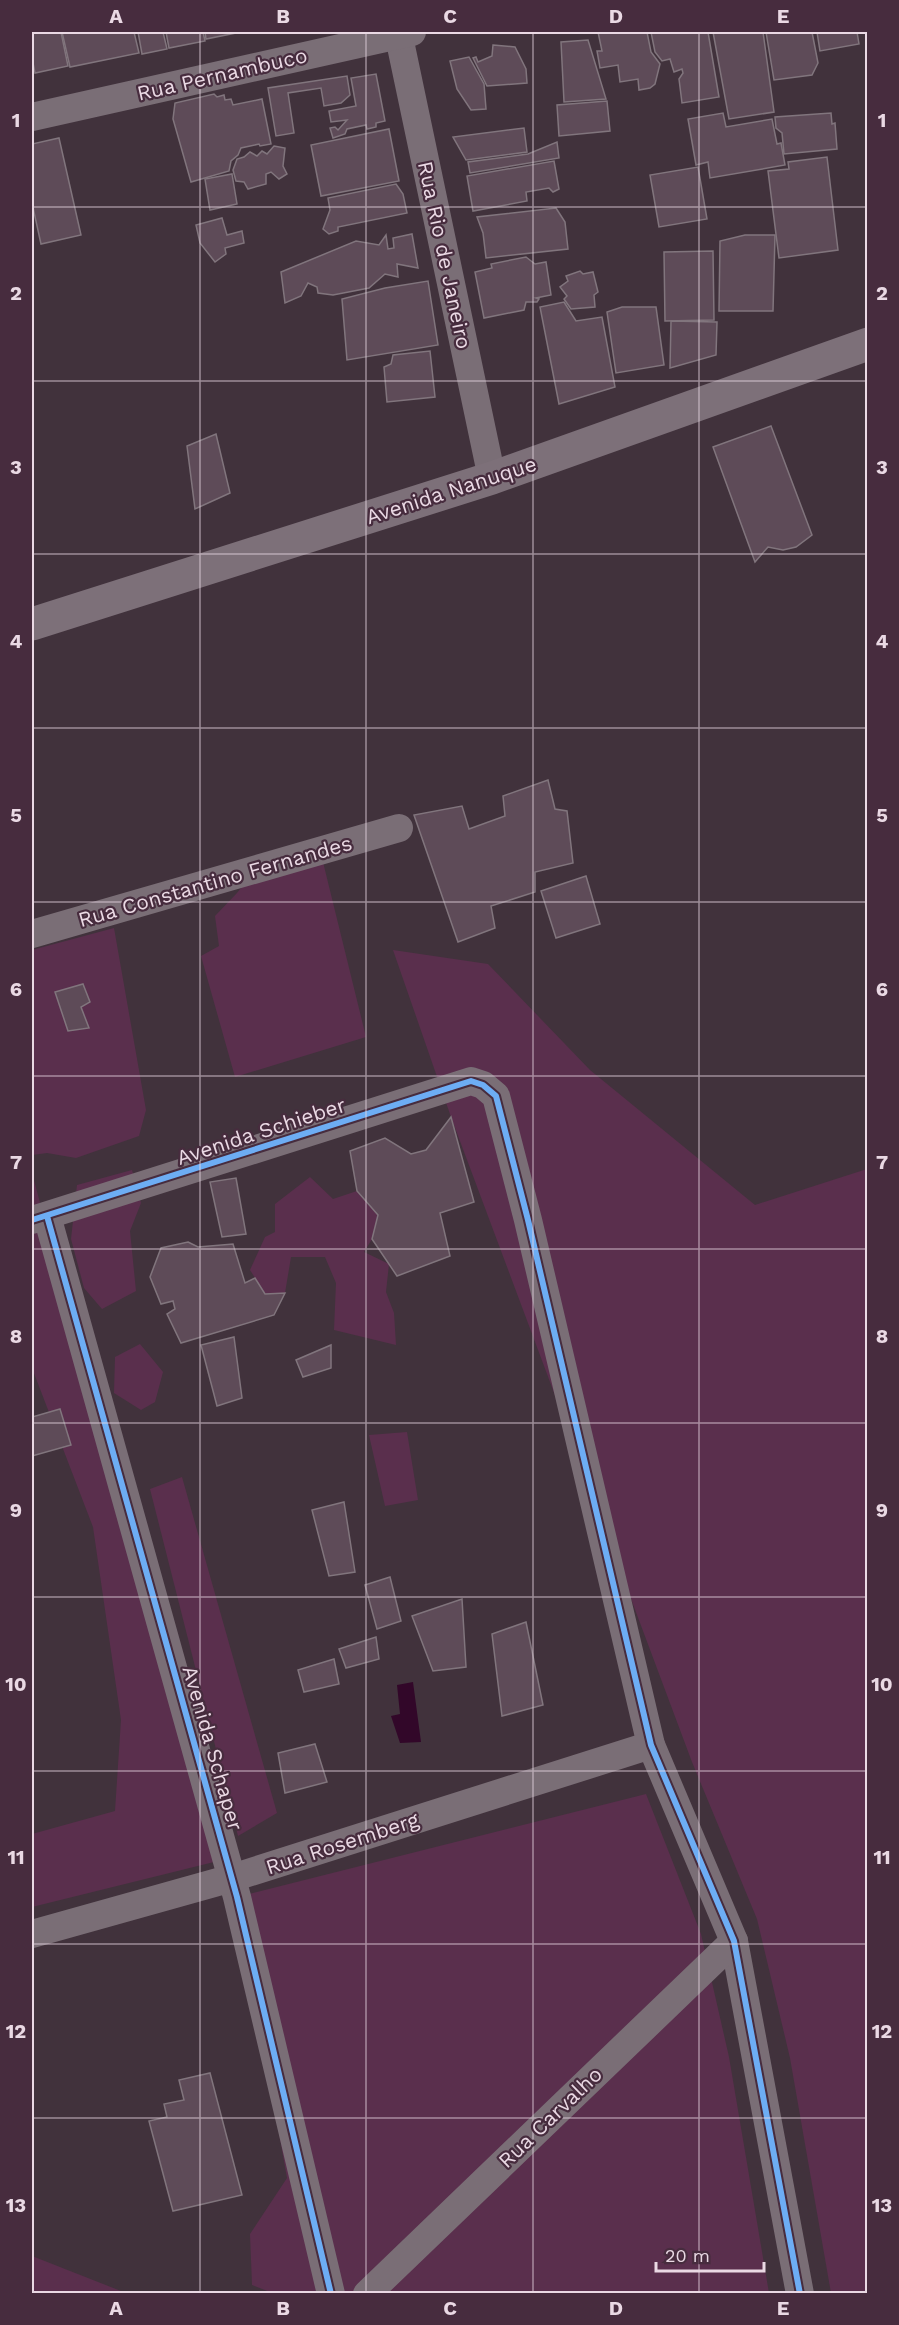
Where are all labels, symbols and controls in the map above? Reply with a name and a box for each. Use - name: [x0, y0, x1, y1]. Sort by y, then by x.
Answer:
- text: A: [109, 4, 123, 28]
- text: B: [276, 4, 290, 28]
- text: C: [443, 4, 457, 28]
- text: D: [609, 4, 623, 28]
- text: E: [777, 4, 789, 28]
- street label: Rua Pernambuco: [134, 42, 310, 106]
- text: 1: [12, 108, 20, 132]
- text: 1: [878, 108, 886, 132]
- street label: Rua Rio de Janeiro: [413, 159, 477, 351]
- text: 2: [10, 281, 22, 305]
- text: 2: [876, 281, 888, 305]
- street label: Avenida Nanuque: [363, 451, 539, 529]
- text: 3: [10, 455, 22, 479]
- text: 3: [876, 455, 888, 479]
- text: 4: [10, 629, 23, 653]
- text: 4: [876, 629, 889, 653]
- text: 5: [10, 803, 22, 827]
- text: 5: [876, 803, 888, 827]
- street label: Rua Constantino Fernandes: [75, 830, 355, 932]
- text: 6: [10, 977, 22, 1001]
- text: 6: [876, 977, 888, 1001]
- street label: Avenida Schieber: [173, 1092, 349, 1170]
- text: 7: [10, 1150, 22, 1174]
- text: 7: [876, 1150, 888, 1174]
- text: 8: [10, 1324, 22, 1348]
- text: 8: [876, 1324, 888, 1348]
- text: 9: [10, 1498, 22, 1522]
- text: 9: [876, 1498, 888, 1522]
- street label: Avenida Schaper: [177, 1663, 249, 1834]
- text: 10: [5, 1672, 27, 1696]
- text: 10: [871, 1672, 893, 1696]
- street label: Rua Rosemberg: [262, 1806, 422, 1879]
- text: 11: [7, 1845, 25, 1869]
- text: 11: [873, 1845, 891, 1869]
- text: 12: [6, 2019, 26, 2043]
- text: 12: [872, 2019, 892, 2043]
- street label: Rua Carvalho: [493, 2061, 607, 2173]
- text: 13: [6, 2193, 26, 2217]
- text: 13: [872, 2193, 892, 2217]
- scale bar: [656, 2235, 764, 2273]
- text: 20 m: [665, 2245, 710, 2266]
- text: A: [109, 2296, 123, 2320]
- text: B: [276, 2296, 290, 2320]
- text: C: [443, 2296, 457, 2320]
- text: D: [609, 2296, 623, 2320]
- text: E: [777, 2296, 789, 2320]

